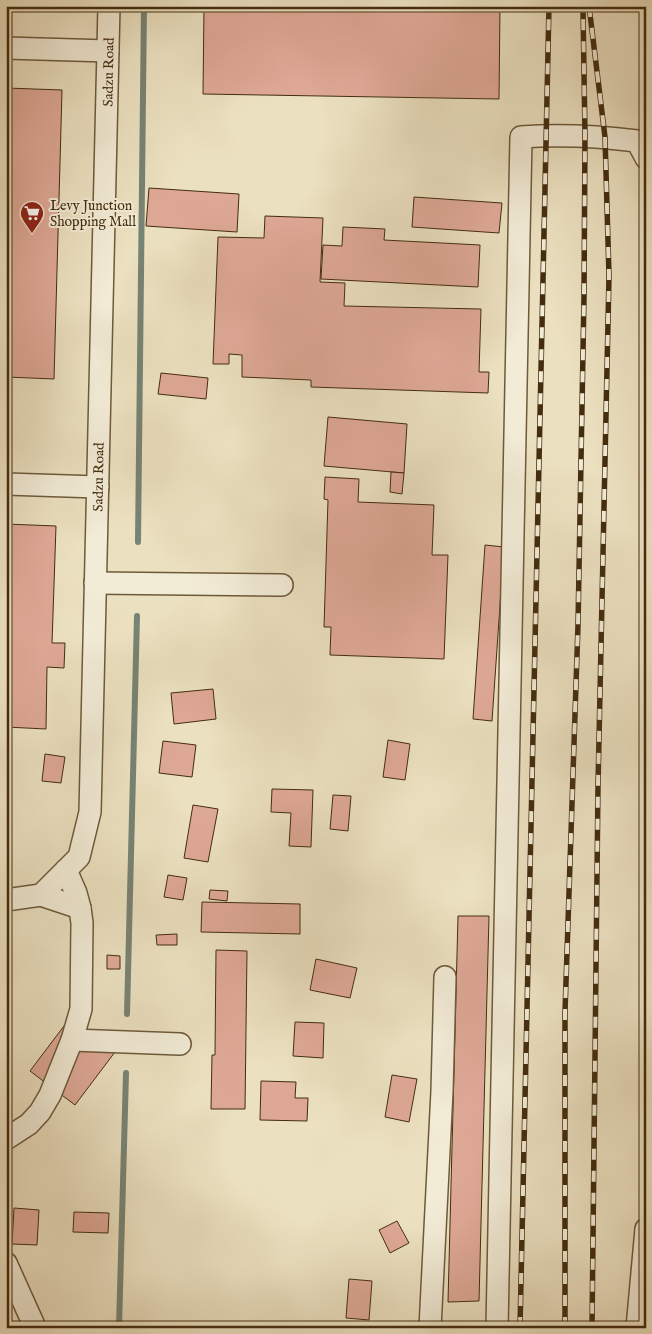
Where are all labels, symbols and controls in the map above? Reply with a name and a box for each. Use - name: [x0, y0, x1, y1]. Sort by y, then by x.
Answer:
- street label: Sadzu Road: [99, 37, 119, 107]
- place label: Levy Junction Shopping Mall: [50, 197, 136, 231]
- supermarket icon: Levy Junction Shopping Mall: [19, 200, 45, 234]
- street label: Sadzu Road: [89, 442, 109, 512]

